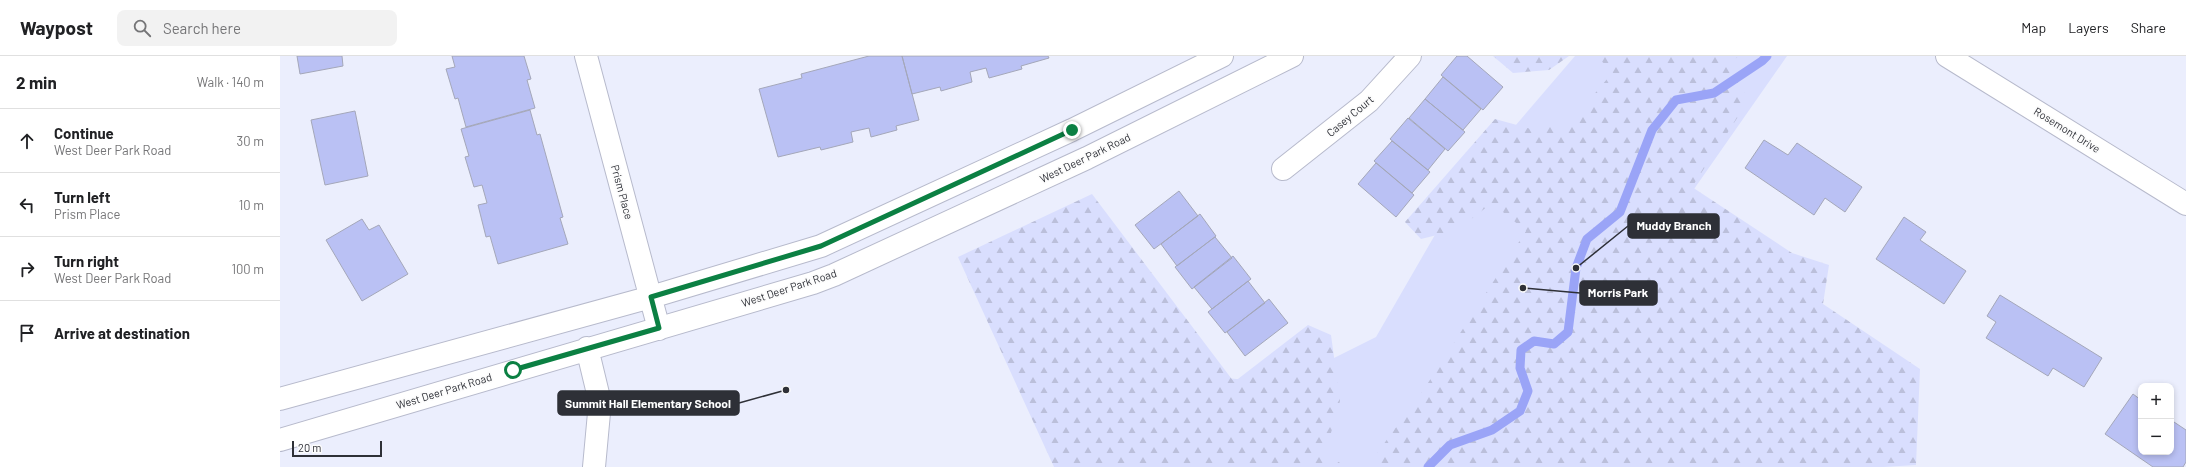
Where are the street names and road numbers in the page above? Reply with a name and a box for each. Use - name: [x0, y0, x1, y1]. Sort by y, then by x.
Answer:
- street label: Casey Court: [1324, 92, 1376, 139]
- street label: Rosemont Drive: [2032, 104, 2103, 155]
- street label: West Deer Park Road: [1037, 130, 1132, 185]
- street label: Prism Place: [609, 163, 636, 221]
- street label: West Deer Park Road: [740, 266, 838, 309]
- street label: West Deer Park Road: [395, 370, 493, 411]

